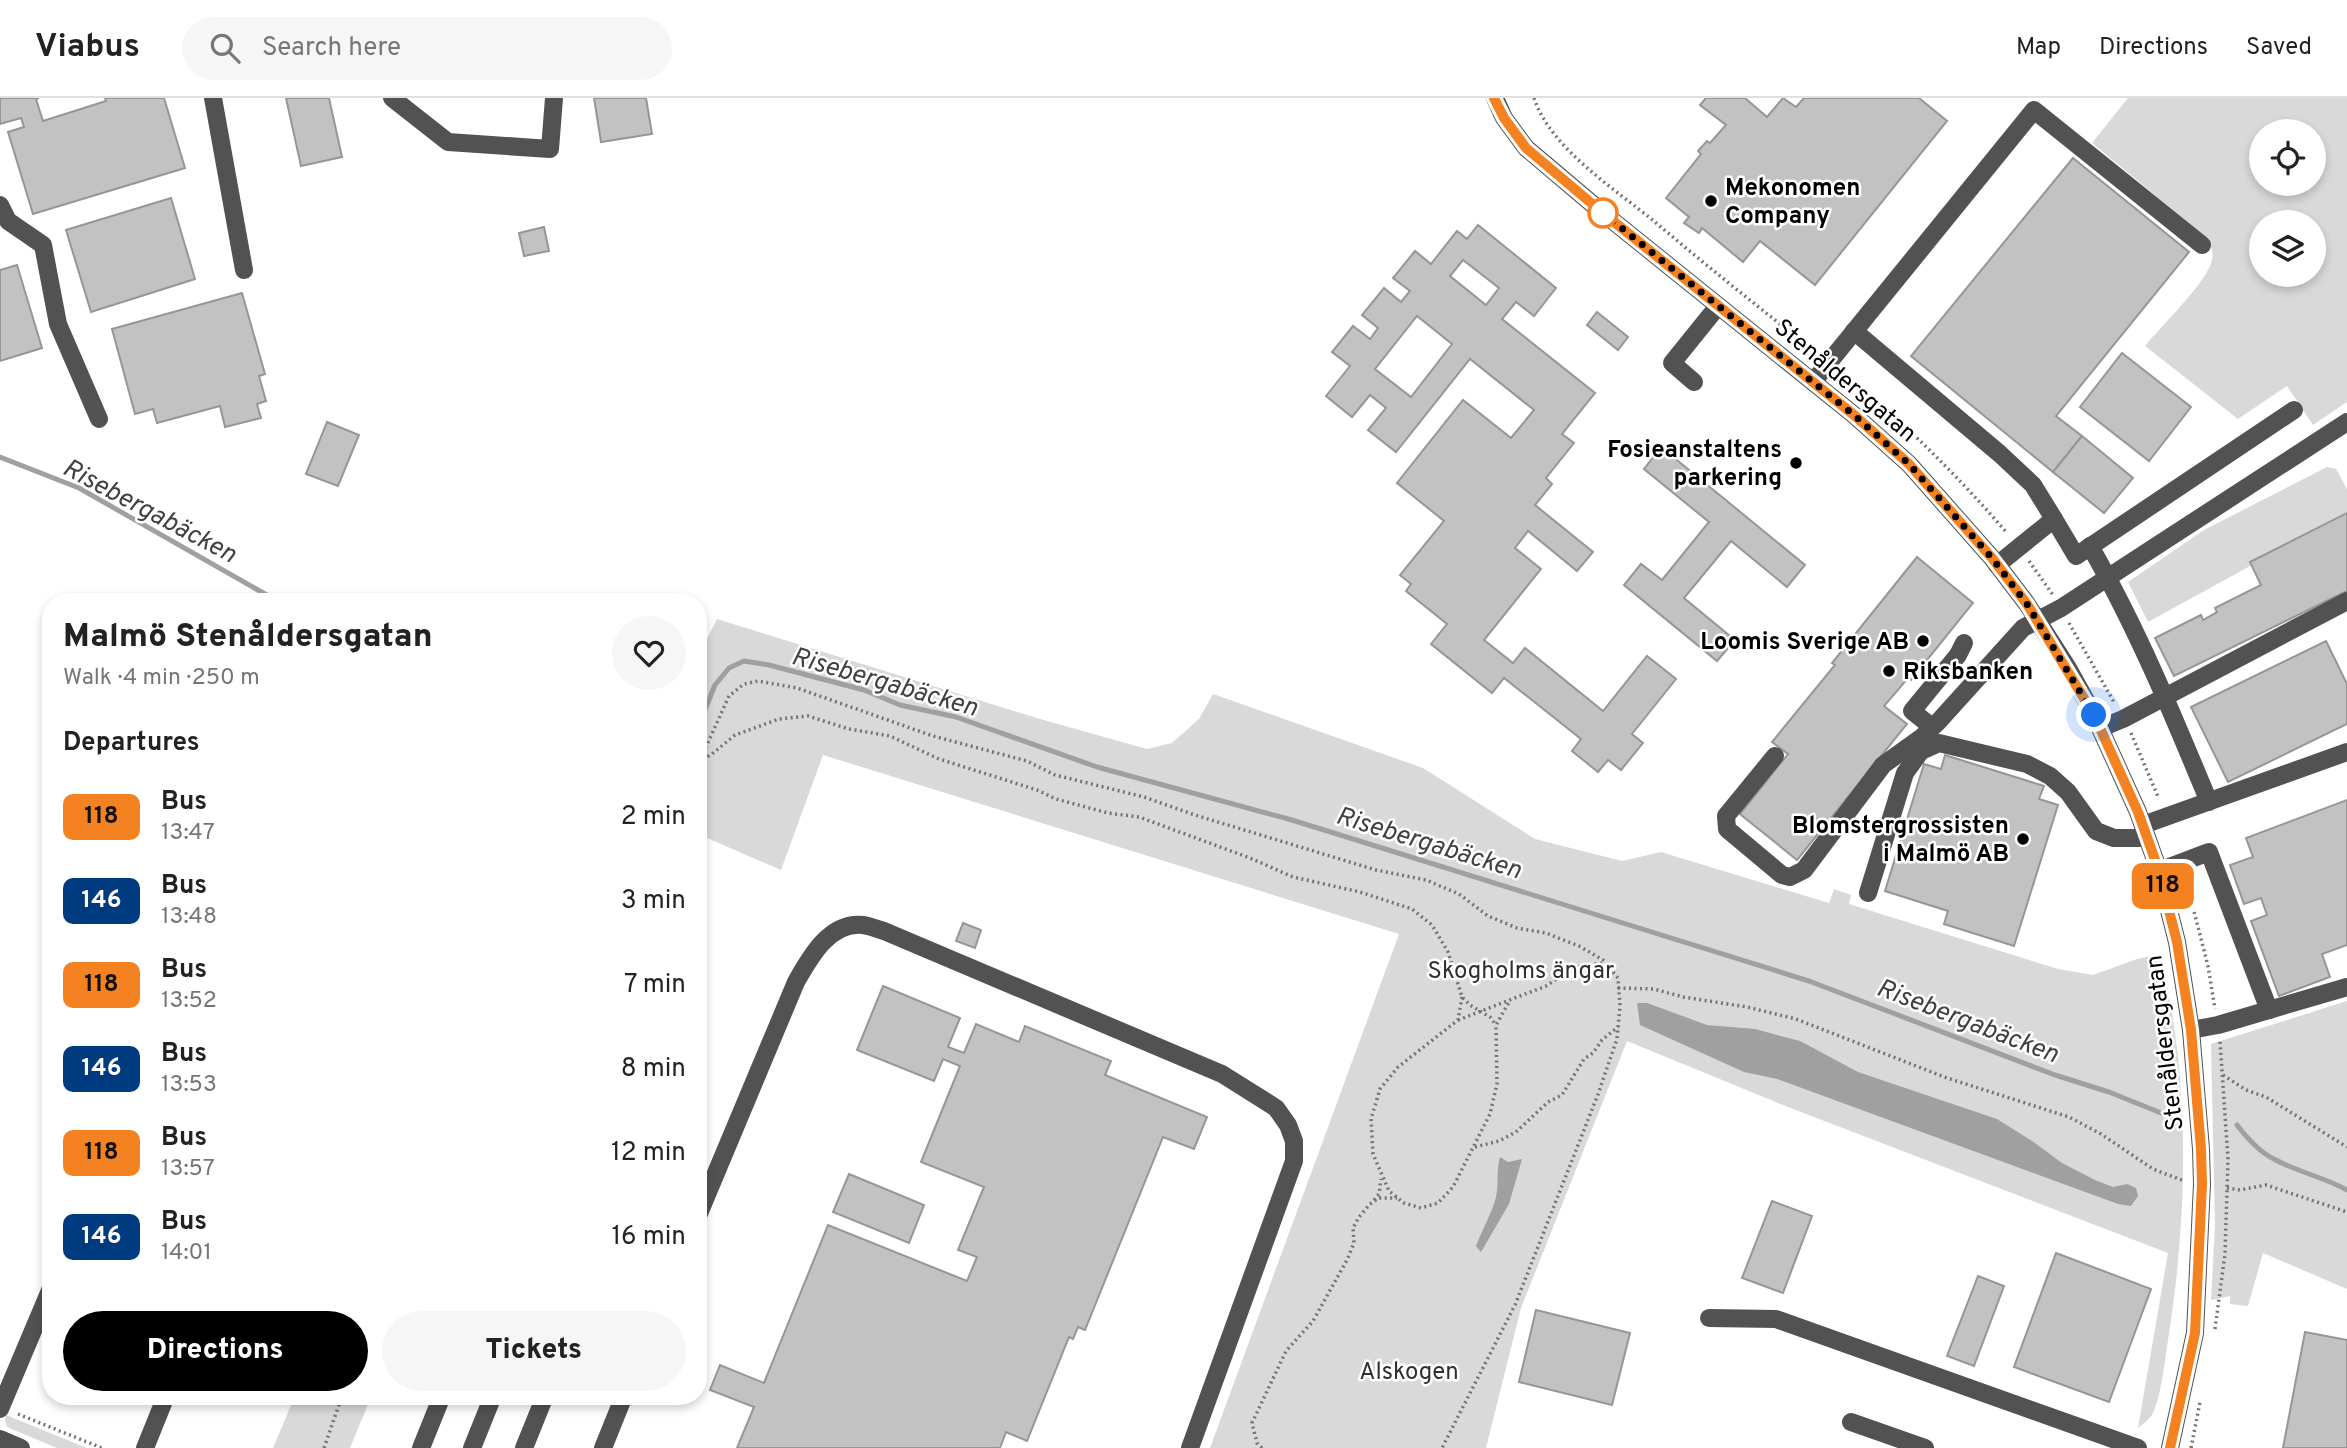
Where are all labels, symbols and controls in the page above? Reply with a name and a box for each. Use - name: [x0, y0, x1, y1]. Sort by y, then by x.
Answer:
- search box: [182, 17, 672, 80]
- text: Viabus: [35, 27, 140, 69]
- icon: search: [206, 29, 244, 67]
- text: Search here: [262, 32, 401, 65]
- text: Map: [2016, 33, 2061, 63]
- text: Directions: [2099, 33, 2208, 63]
- text: Saved: [2246, 33, 2312, 63]
- map controls: [2249, 119, 2326, 287]
- button: locate: [2249, 119, 2326, 196]
- place label: Mekonomen Company: [1725, 174, 1861, 232]
- marker: Mekonomen Company: [1703, 193, 1719, 209]
- unlabelled marker: [1588, 198, 1618, 228]
- button: layers: [2249, 210, 2326, 287]
- street label: Stenåldersgatan: [1767, 313, 1922, 450]
- place label: Fosieanstaltens parkering: [1607, 436, 1782, 494]
- water label: Risebergabäcken: [56, 452, 241, 572]
- marker: Fosieanstaltens parkering: [1788, 455, 1804, 471]
- button: heart: [612, 616, 686, 690]
- text: Malmö Stenåldersgatan: [63, 617, 433, 659]
- place label: Loomis Sverige AB: [1700, 628, 1909, 658]
- marker: Loomis Sverige AB: [1915, 633, 1931, 649]
- water label: Risebergabäcken: [787, 641, 981, 726]
- place label: Riksbanken: [1903, 658, 2033, 688]
- marker: Riksbanken: [1881, 663, 1897, 679]
- text: Walk · 4 min · 250 m: [63, 664, 260, 693]
- your location: [2076, 697, 2111, 732]
- text: Departures: [63, 727, 200, 760]
- text: Bus: [161, 786, 207, 819]
- text: 2 min: [621, 801, 686, 834]
- water label: Risebergabäcken: [1331, 801, 1525, 888]
- text: 118: [84, 802, 119, 832]
- place label: Blomstergrossisten i Malmö AB: [1792, 812, 2009, 870]
- text: 13:47: [161, 819, 215, 848]
- marker: Blomstergrossisten i Malmö AB: [2015, 831, 2031, 847]
- line badge: 118: [2123, 863, 2203, 909]
- text: Bus: [161, 870, 207, 903]
- text: 118: [2146, 871, 2180, 901]
- text: 3 min: [621, 885, 686, 918]
- text: 146: [82, 886, 121, 916]
- text: 13:48: [161, 903, 217, 932]
- street label: Stenåldersgatan: [2140, 953, 2192, 1132]
- text: Bus: [161, 954, 207, 987]
- park label: Skogholms ängar: [1428, 957, 1614, 987]
- text: 7 min: [624, 969, 686, 1002]
- text: 118: [84, 970, 119, 1000]
- water label: Risebergabäcken: [1871, 972, 2063, 1072]
- text: 13:52: [161, 987, 217, 1016]
- text: Bus: [161, 1038, 207, 1071]
- text: 8 min: [621, 1053, 686, 1086]
- text: 146: [82, 1054, 121, 1084]
- text: 13:53: [161, 1071, 217, 1100]
- text: Bus: [161, 1122, 207, 1155]
- text: 12 min: [611, 1137, 686, 1170]
- text: 118: [84, 1138, 119, 1168]
- text: 13:57: [161, 1155, 215, 1184]
- text: Bus: [161, 1206, 207, 1239]
- text: 16 min: [611, 1221, 686, 1254]
- text: 146: [82, 1222, 121, 1252]
- text: 14:01: [161, 1239, 212, 1268]
- button: Directions: [63, 1311, 368, 1391]
- button: Tickets: [382, 1311, 686, 1391]
- park label: Alskogen: [1359, 1358, 1459, 1388]

